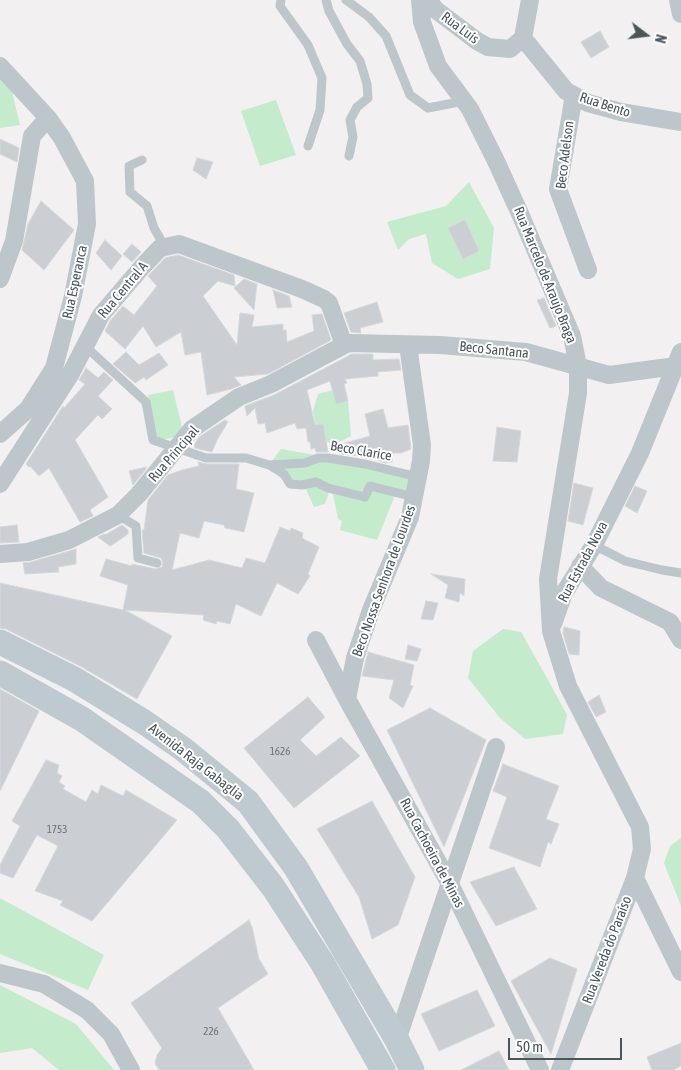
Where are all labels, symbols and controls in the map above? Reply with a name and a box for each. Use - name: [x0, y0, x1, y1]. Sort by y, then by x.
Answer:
- street label: Rua Luís: [438, 8, 482, 48]
- north arrow: [621, 10, 671, 60]
- text: N: [652, 33, 669, 45]
- street label: Rua Bento: [577, 89, 633, 121]
- street label: Beco Adelson: [552, 120, 578, 190]
- street label: Rua Marcelo de Araujo Braga: [510, 204, 580, 346]
- street label: Rua Esperanca: [59, 244, 91, 320]
- street label: Rua Central A: [95, 258, 151, 322]
- street label: Beco Santana: [459, 338, 529, 362]
- street label: Rua Principal: [145, 423, 203, 485]
- street label: Beco Clarice: [329, 437, 393, 465]
- street label: Beco Nossa Senhora de Lourdes: [349, 503, 419, 659]
- street label: Rua Estrada Nova: [555, 519, 611, 605]
- street label: Avenida Raja Gabaglia: [145, 720, 247, 804]
- house number: 1626: [270, 745, 290, 759]
- street label: Rua Cachoeira de Minas: [396, 796, 468, 910]
- house number: 1753: [47, 823, 67, 837]
- street label: Rua Vereda do Paraíso: [579, 894, 635, 1006]
- house number: 226: [203, 1025, 219, 1039]
- scale bar: [511, 1028, 625, 1060]
- text: 50 m: [516, 1038, 543, 1055]

